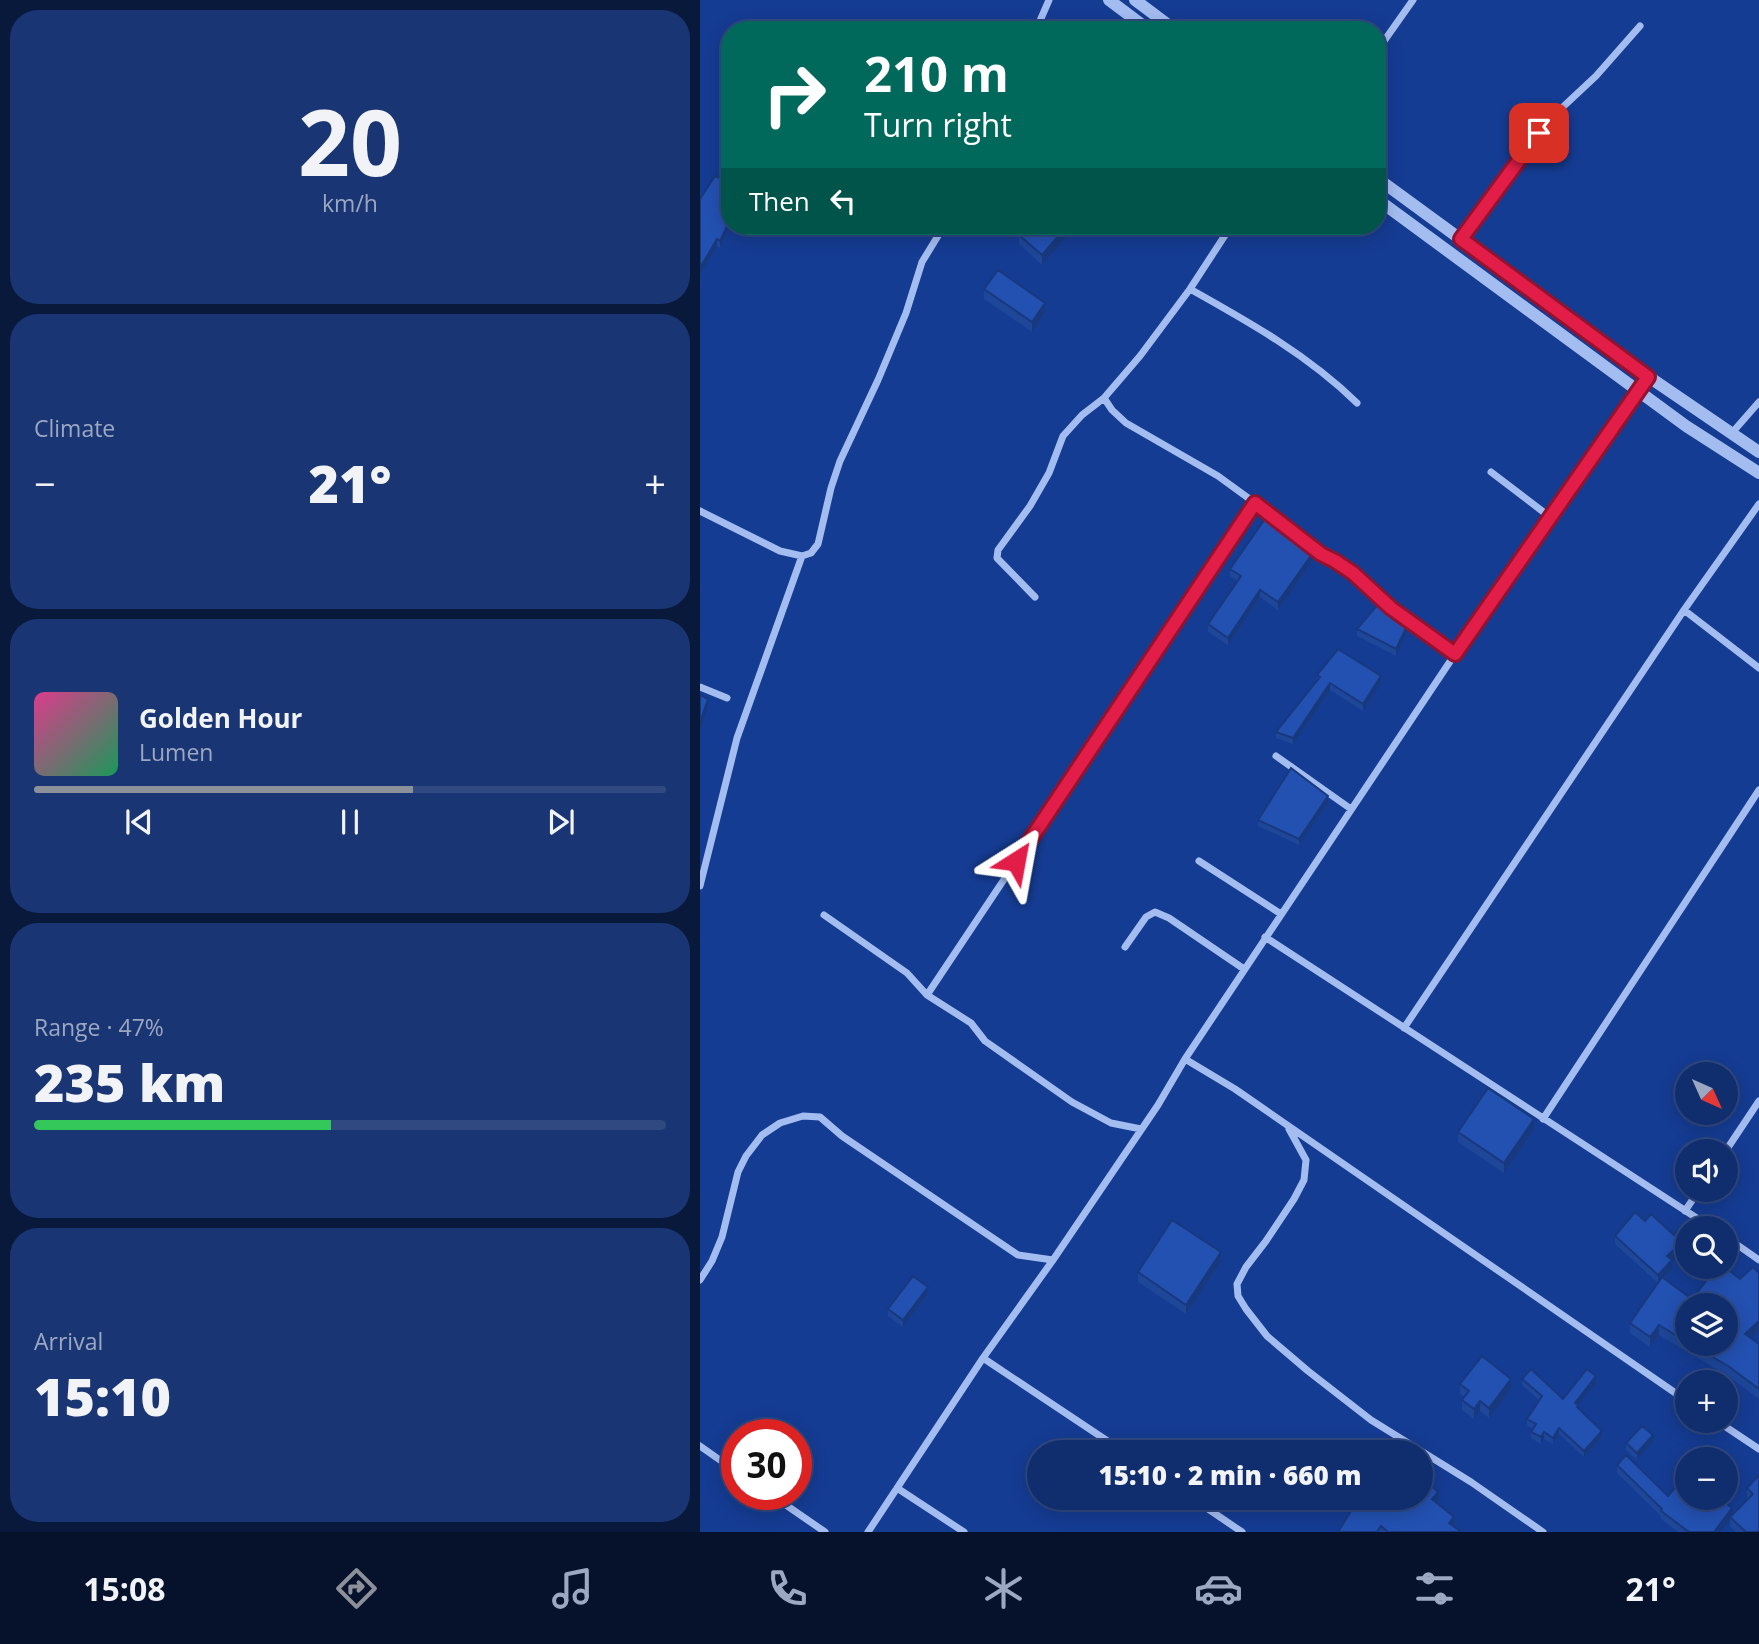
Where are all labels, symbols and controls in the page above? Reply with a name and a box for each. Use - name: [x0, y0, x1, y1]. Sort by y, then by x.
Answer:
- text: 210 m: [864, 40, 1009, 106]
- icon: right: [749, 49, 840, 140]
- text: 20: [298, 79, 402, 203]
- text: Turn right: [864, 103, 1012, 146]
- pin: [1509, 103, 1569, 163]
- icon: arrive: [1520, 114, 1558, 152]
- icon: left: [824, 182, 862, 220]
- text: Then: [749, 183, 810, 219]
- text: km/h: [322, 187, 378, 219]
- text: Climate: [34, 412, 115, 444]
- text: 21°: [309, 447, 391, 518]
- text: −: [34, 457, 56, 509]
- text: +: [644, 457, 666, 509]
- text: Golden Hour: [139, 700, 302, 736]
- text: Lumen: [139, 736, 213, 768]
- icon: previous: [120, 803, 158, 841]
- icon: pause: [331, 803, 369, 841]
- icon: next: [542, 803, 580, 841]
- position arrow: [979, 824, 1053, 898]
- text: Range · 47%: [34, 1011, 164, 1043]
- text: 235 km: [34, 1046, 225, 1117]
- north arrow: [1675, 1062, 1738, 1125]
- map controls: [1675, 1062, 1738, 1510]
- button: sound: [1675, 1139, 1738, 1202]
- button: search: [1675, 1216, 1738, 1279]
- button: layers: [1675, 1293, 1738, 1356]
- text: Arrival: [34, 1325, 103, 1357]
- text: 15:10: [34, 1360, 171, 1431]
- button: +: [1675, 1370, 1738, 1433]
- speed limit sign: 30: [721, 1419, 812, 1510]
- button: −: [1675, 1447, 1738, 1510]
- text: 15:10 · 2 min · 660 m: [1099, 1457, 1361, 1493]
- icon: directions: [332, 1564, 381, 1613]
- icon: music: [548, 1564, 597, 1613]
- icon: phone: [763, 1564, 812, 1613]
- icon: climate: [979, 1564, 1028, 1613]
- icon: car: [1194, 1564, 1243, 1613]
- icon: filters: [1410, 1564, 1459, 1613]
- text: 15:08: [83, 1567, 166, 1610]
- text: 21°: [1625, 1567, 1676, 1610]

